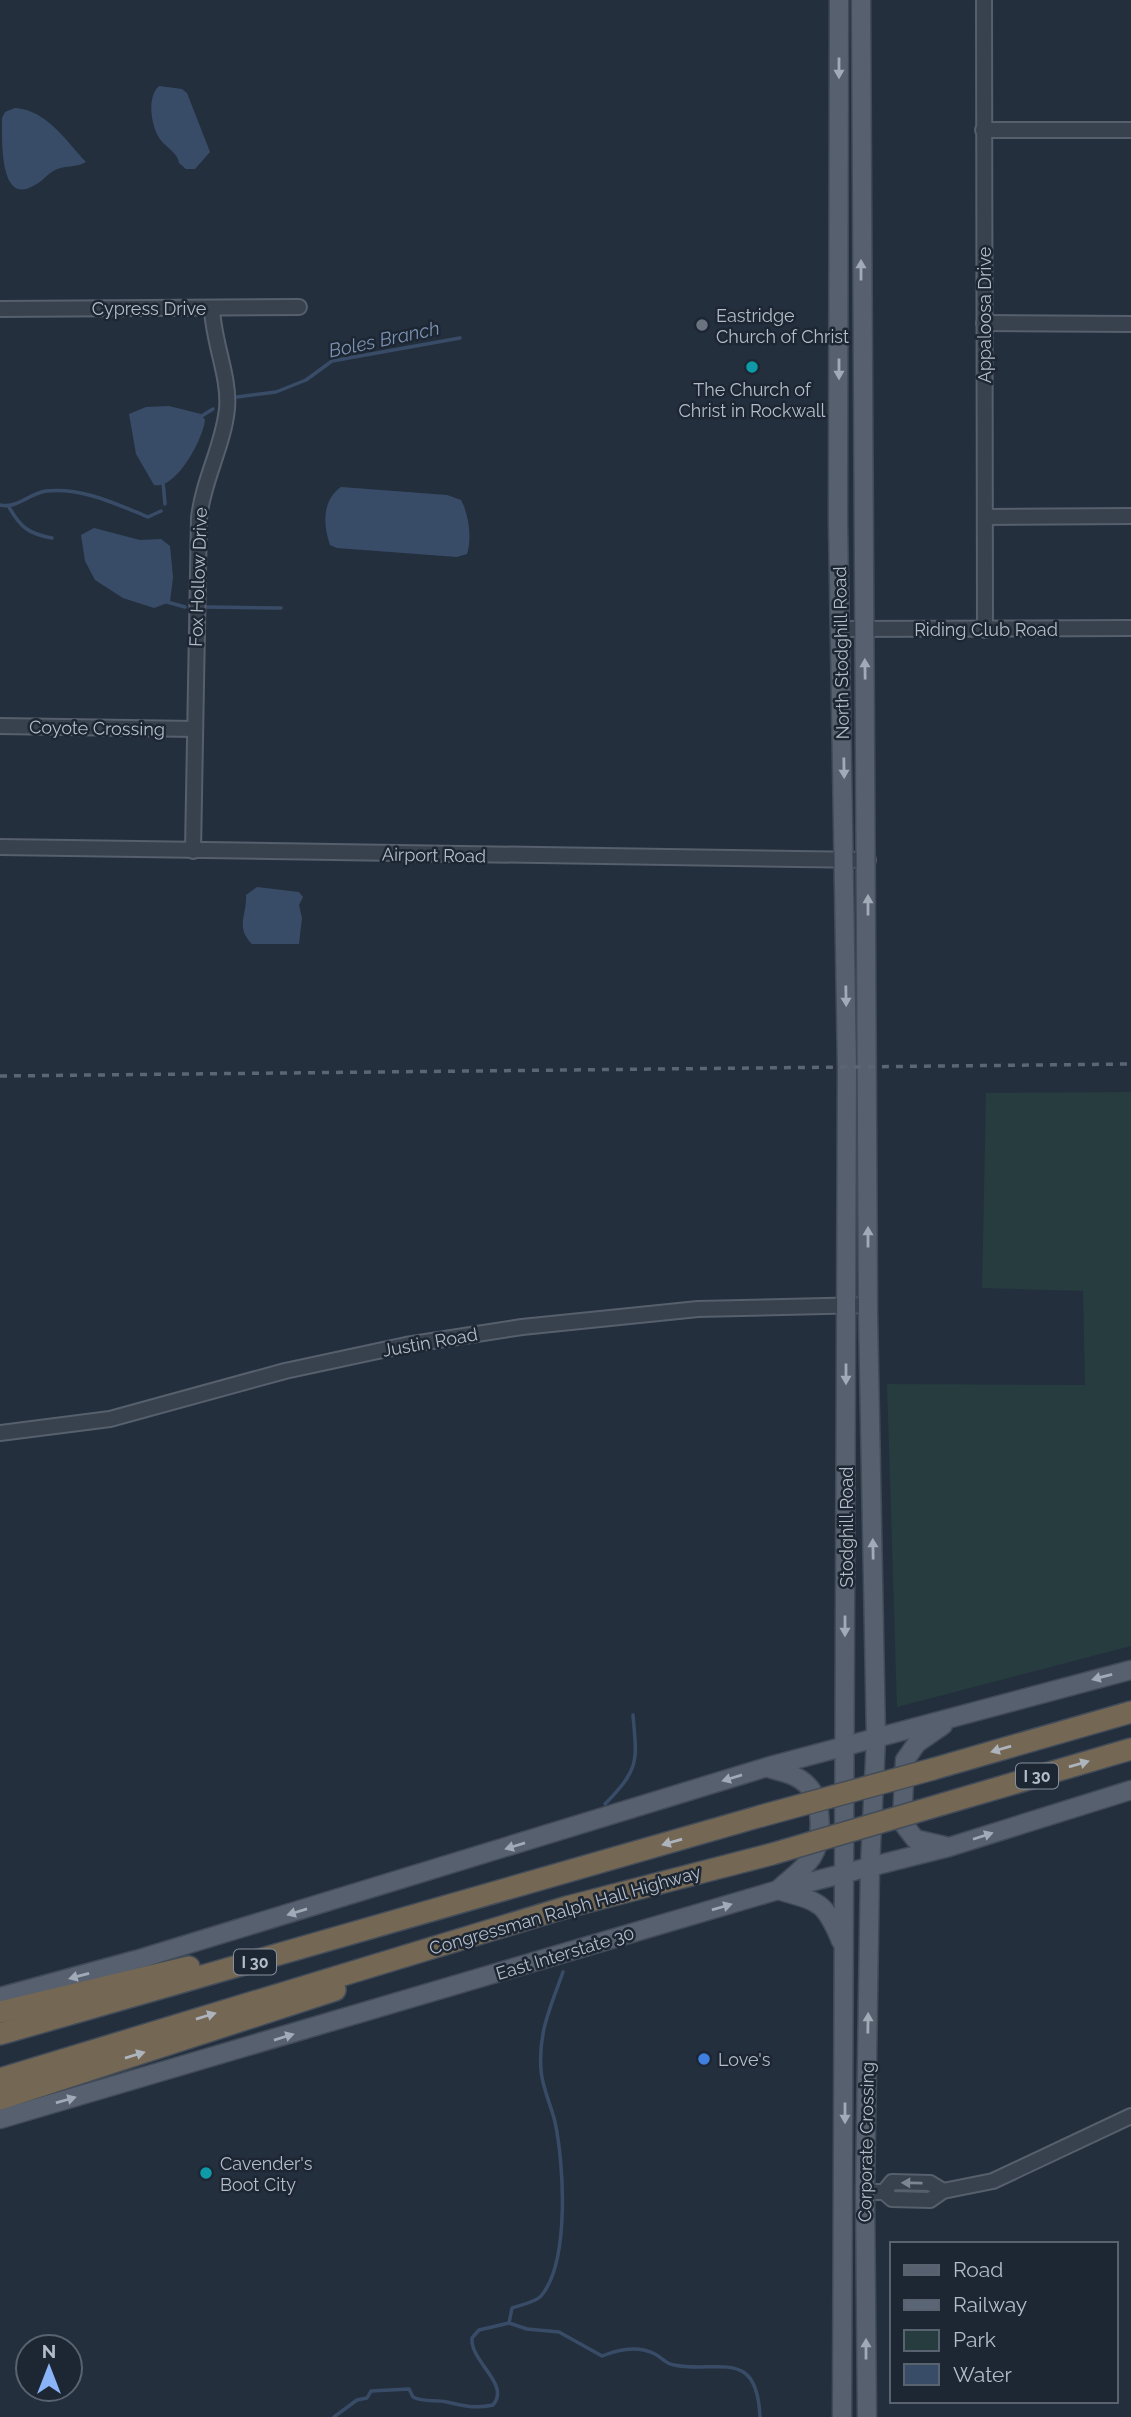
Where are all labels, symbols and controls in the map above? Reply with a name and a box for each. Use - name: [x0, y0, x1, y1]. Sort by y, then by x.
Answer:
- one-way arrow: [833, 57, 845, 79]
- street label: Appaloosa Drive: [974, 246, 995, 383]
- one-way arrow: [855, 259, 867, 281]
- street label: Cypress Drive: [92, 298, 207, 319]
- place label: Eastridge Church of Christ: [716, 305, 849, 347]
- water label: Boles Branch: [327, 317, 441, 361]
- marker: Eastridge Church of Christ: [694, 317, 710, 333]
- one-way arrow: [833, 358, 845, 380]
- marker: The Church of Christ in Rockwall: [744, 359, 760, 375]
- place label: The Church of Christ in Rockwall: [679, 379, 826, 421]
- street label: Fox Hollow Drive: [185, 506, 211, 647]
- street label: North Stodghill Road: [829, 566, 853, 740]
- street label: Riding Club Road: [914, 619, 1058, 640]
- one-way arrow: [859, 658, 871, 680]
- street label: Coyote Crossing: [29, 716, 165, 740]
- one-way arrow: [839, 757, 850, 779]
- street label: Airport Road: [382, 844, 486, 866]
- one-way arrow: [862, 894, 874, 916]
- one-way arrow: [840, 985, 852, 1007]
- one-way arrow: [862, 1226, 874, 1248]
- street label: Justin Road: [381, 1323, 479, 1361]
- one-way arrow: [840, 1363, 852, 1385]
- street label: Stodghill Road: [836, 1466, 857, 1588]
- one-way arrow: [867, 1537, 879, 1559]
- one-way arrow: [840, 1615, 851, 1637]
- one-way arrow: [1092, 1673, 1113, 1683]
- one-way arrow: [990, 1744, 1011, 1754]
- one-way arrow: [1069, 1759, 1090, 1769]
- road number: I 30: [1016, 1764, 1058, 1788]
- one-way arrow: [721, 1774, 742, 1784]
- one-way arrow: [973, 1831, 994, 1841]
- one-way arrow: [661, 1837, 682, 1847]
- one-way arrow: [504, 1841, 525, 1851]
- street label: Congressman Ralph Hall Highway: [427, 1861, 704, 1959]
- one-way arrow: [712, 1901, 734, 1912]
- one-way arrow: [286, 1907, 307, 1917]
- street label: East Interstate 30: [493, 1922, 637, 1984]
- road number: I 30: [234, 1950, 276, 1974]
- one-way arrow: [68, 1971, 89, 1981]
- one-way arrow: [196, 2010, 217, 2021]
- one-way arrow: [862, 2012, 873, 2034]
- one-way arrow: [274, 2031, 295, 2041]
- one-way arrow: [124, 2049, 145, 2059]
- place label: Love's: [718, 2049, 771, 2070]
- marker: Love's: [696, 2051, 712, 2067]
- street label: Corporate Crossing: [854, 2062, 878, 2222]
- one-way arrow: [55, 2094, 77, 2105]
- one-way arrow: [839, 2102, 851, 2124]
- place label: Cavender's Boot City: [220, 2153, 313, 2195]
- marker: Cavender's Boot City: [198, 2165, 214, 2181]
- one-way arrow: [901, 2177, 923, 2189]
- legend: [890, 2242, 1117, 2403]
- text: Road: [953, 2257, 1003, 2282]
- text: Railway: [953, 2292, 1027, 2317]
- text: Park: [953, 2327, 996, 2352]
- north arrow: [14, 2333, 84, 2403]
- one-way arrow: [861, 2338, 872, 2360]
- text: N: [42, 2340, 56, 2362]
- text: Water: [953, 2362, 1012, 2387]

